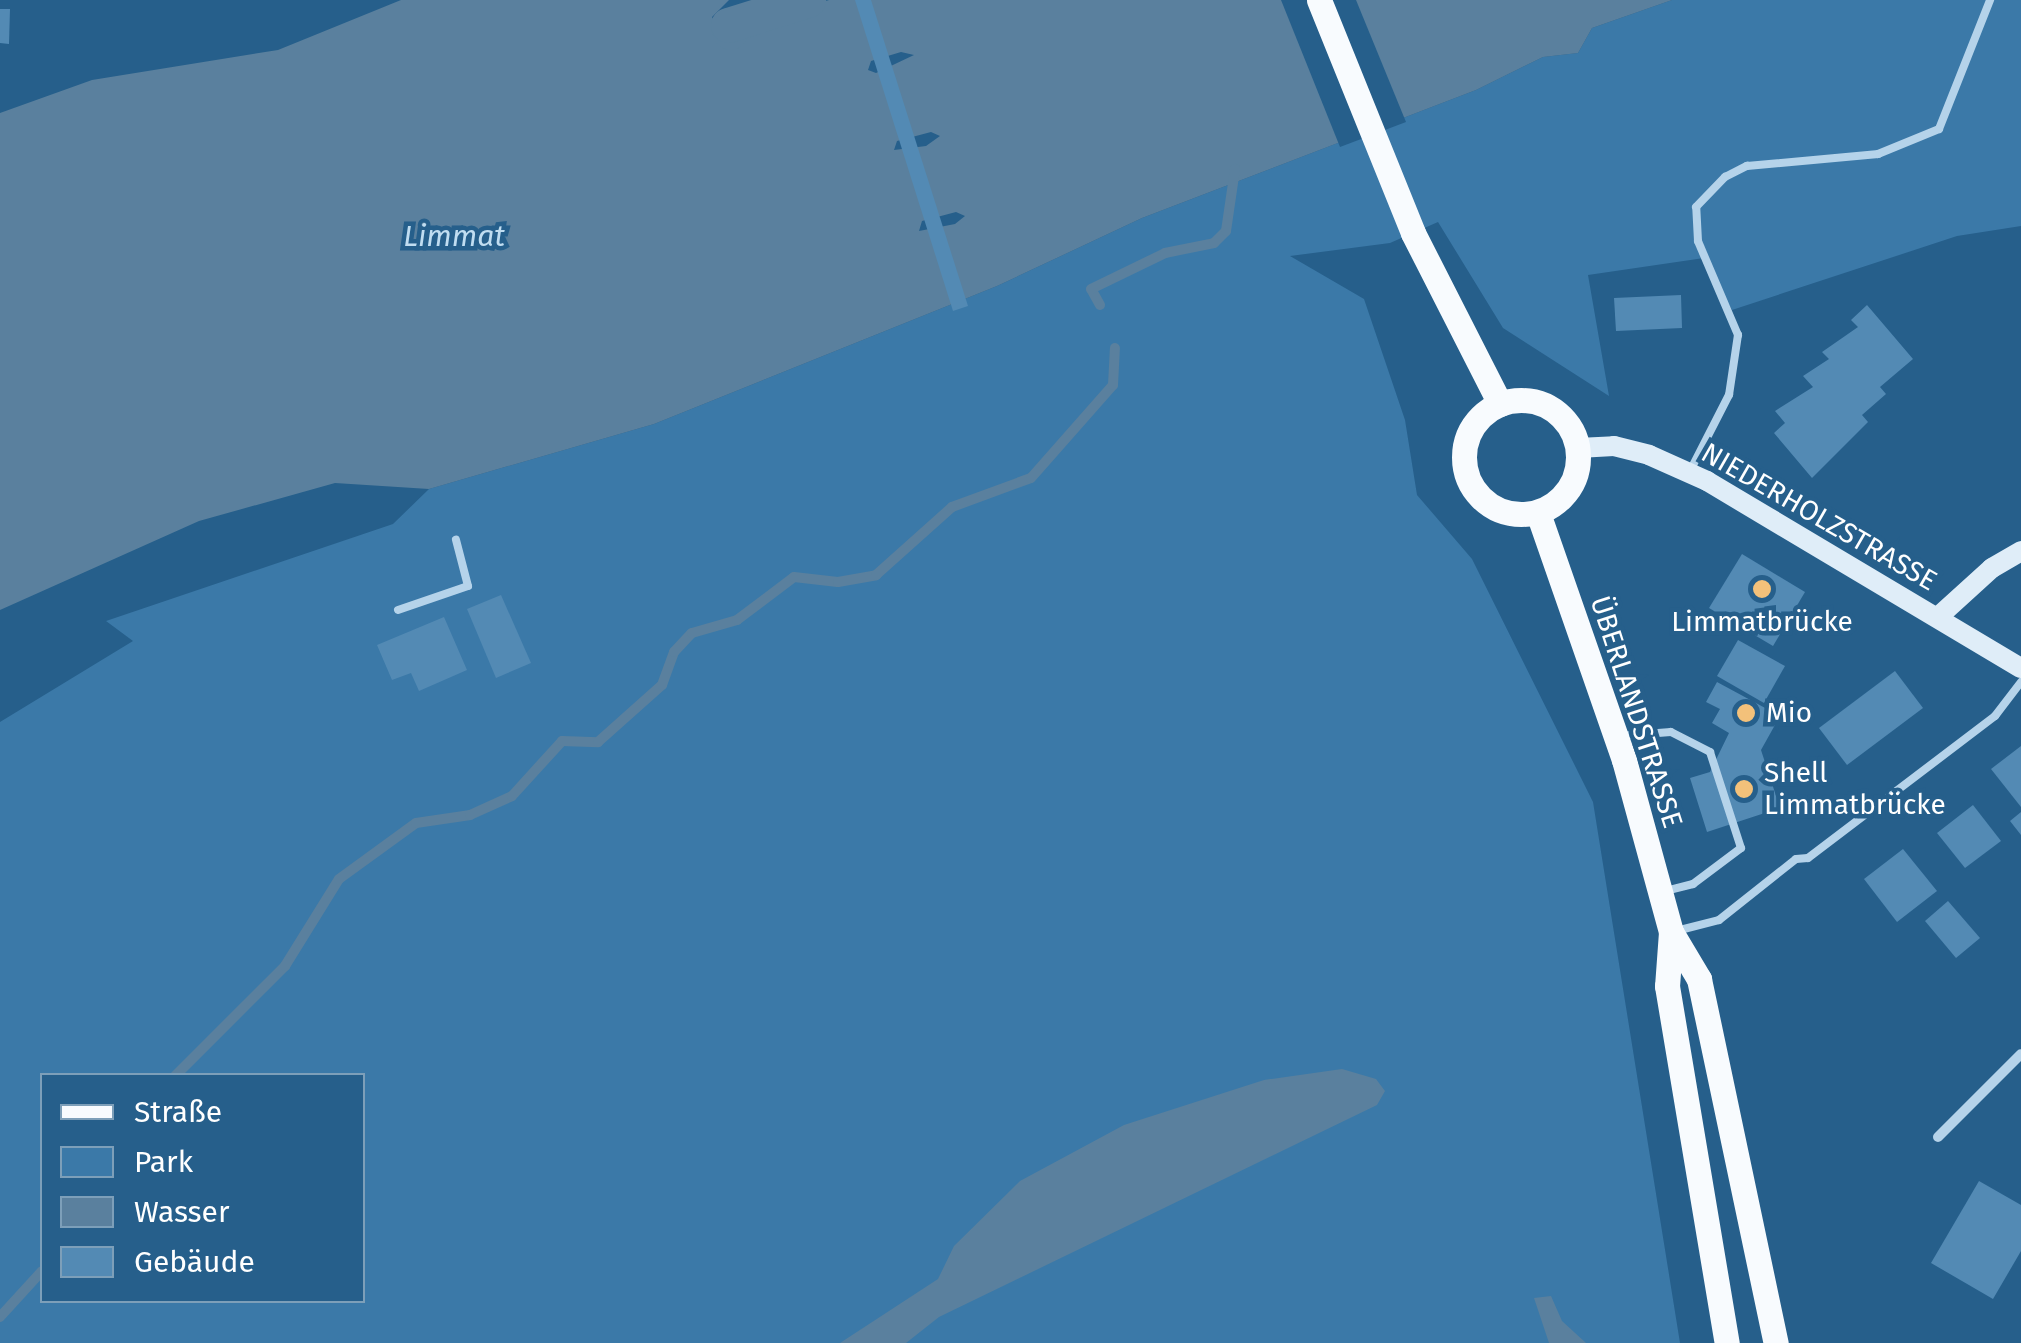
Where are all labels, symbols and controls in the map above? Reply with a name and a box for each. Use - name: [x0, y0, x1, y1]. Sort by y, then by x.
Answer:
- water label: Limmat: [403, 218, 505, 254]
- street label: NIEDERHOLZSTRASSE: [1695, 436, 1943, 598]
- marker: Limmatbrücke: [1751, 578, 1773, 600]
- street label: ÜBERLANDSTRASSE: [1583, 592, 1689, 832]
- place label: Limmatbrücke: [1671, 605, 1853, 639]
- place label: Mio: [1766, 696, 1812, 730]
- marker: Mio: [1735, 702, 1757, 724]
- place label: Shell Limmatbrücke: [1764, 756, 1946, 822]
- marker: Shell Limmatbrücke: [1733, 778, 1755, 800]
- legend: [40, 1073, 365, 1303]
- text: Straße: [134, 1094, 222, 1130]
- text: Park: [134, 1144, 193, 1180]
- text: Wasser: [134, 1194, 230, 1230]
- text: Gebäude: [134, 1244, 255, 1280]

